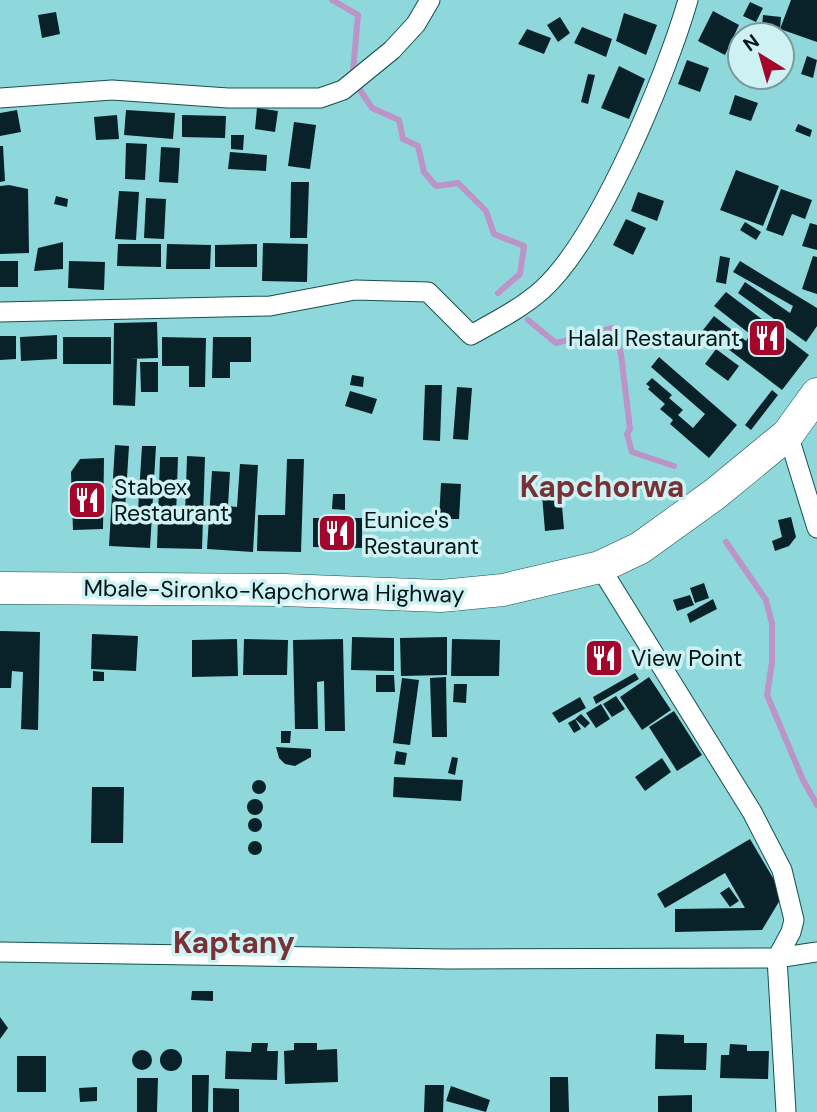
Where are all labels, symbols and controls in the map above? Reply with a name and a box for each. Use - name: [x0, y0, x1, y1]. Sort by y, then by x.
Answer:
- north arrow: [726, 21, 796, 91]
- text: N: [738, 29, 764, 57]
- restaurant icon: Halal Restaurant: [746, 317, 788, 359]
- place label: Halal Restaurant: [568, 323, 740, 353]
- district label: Kapchorwa: [520, 467, 684, 506]
- place label: Stabex Restaurant: [114, 472, 229, 528]
- restaurant icon: Stabex Restaurant: [66, 479, 108, 521]
- place label: Eunice's Restaurant: [364, 505, 479, 561]
- restaurant icon: Eunice's Restaurant: [316, 512, 358, 554]
- street label: Mbale-Sironko-Kapchorwa Highway: [83, 573, 465, 609]
- restaurant icon: View Point: [583, 637, 625, 679]
- place label: View Point: [631, 643, 742, 673]
- district label: Kaptany: [173, 923, 295, 962]

